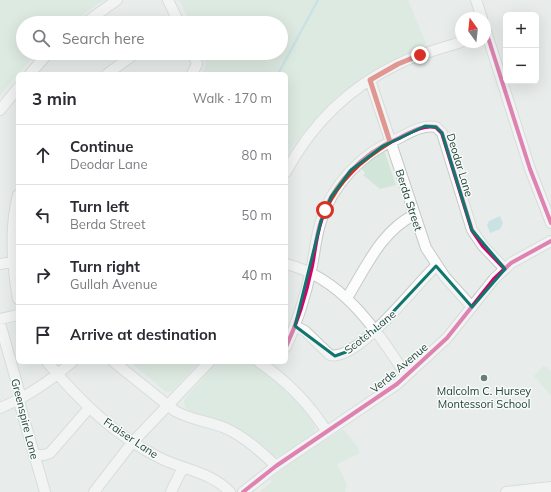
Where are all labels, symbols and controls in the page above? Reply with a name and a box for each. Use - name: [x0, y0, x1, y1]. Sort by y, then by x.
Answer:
- north arrow: [455, 12, 491, 48]
- map controls: [503, 12, 539, 84]
- button: +: [503, 12, 539, 48]
- search box: [16, 16, 288, 60]
- icon: search: [30, 27, 52, 49]
- text: Search here: [62, 29, 144, 48]
- route end: [411, 46, 429, 64]
- button: −: [503, 48, 539, 84]
- text: 3 min: [32, 88, 77, 109]
- text: Walk · 170 m: [193, 90, 272, 106]
- street label: Deodar Lane: [444, 132, 476, 198]
- text: Continue: [70, 137, 133, 156]
- icon: ahead: [32, 144, 54, 166]
- text: 80 m: [242, 147, 272, 163]
- text: Deodar Lane: [70, 156, 148, 172]
- street label: Berda Street: [392, 167, 426, 233]
- text: Turn left: [70, 197, 129, 216]
- route start: [316, 201, 334, 219]
- icon: left: [32, 204, 54, 226]
- text: 50 m: [242, 207, 272, 223]
- text: Berda Street: [70, 216, 146, 232]
- text: Turn right: [70, 257, 140, 276]
- icon: right: [32, 264, 54, 286]
- text: 40 m: [242, 267, 272, 283]
- text: Gullah Avenue: [70, 276, 157, 292]
- street label: Scotch Lane: [342, 307, 399, 357]
- icon: arrive: [32, 324, 54, 346]
- text: Arrive at destination: [70, 325, 217, 344]
- street label: Verde Avenue: [367, 340, 431, 396]
- marker: Malcolm C. Hursey Montessori School: [479, 373, 489, 383]
- street label: Greenspire Lane: [8, 377, 42, 461]
- place label: Malcolm C. Hursey Montessori School: [437, 384, 531, 411]
- street label: Fraiser Lane: [101, 415, 161, 461]

